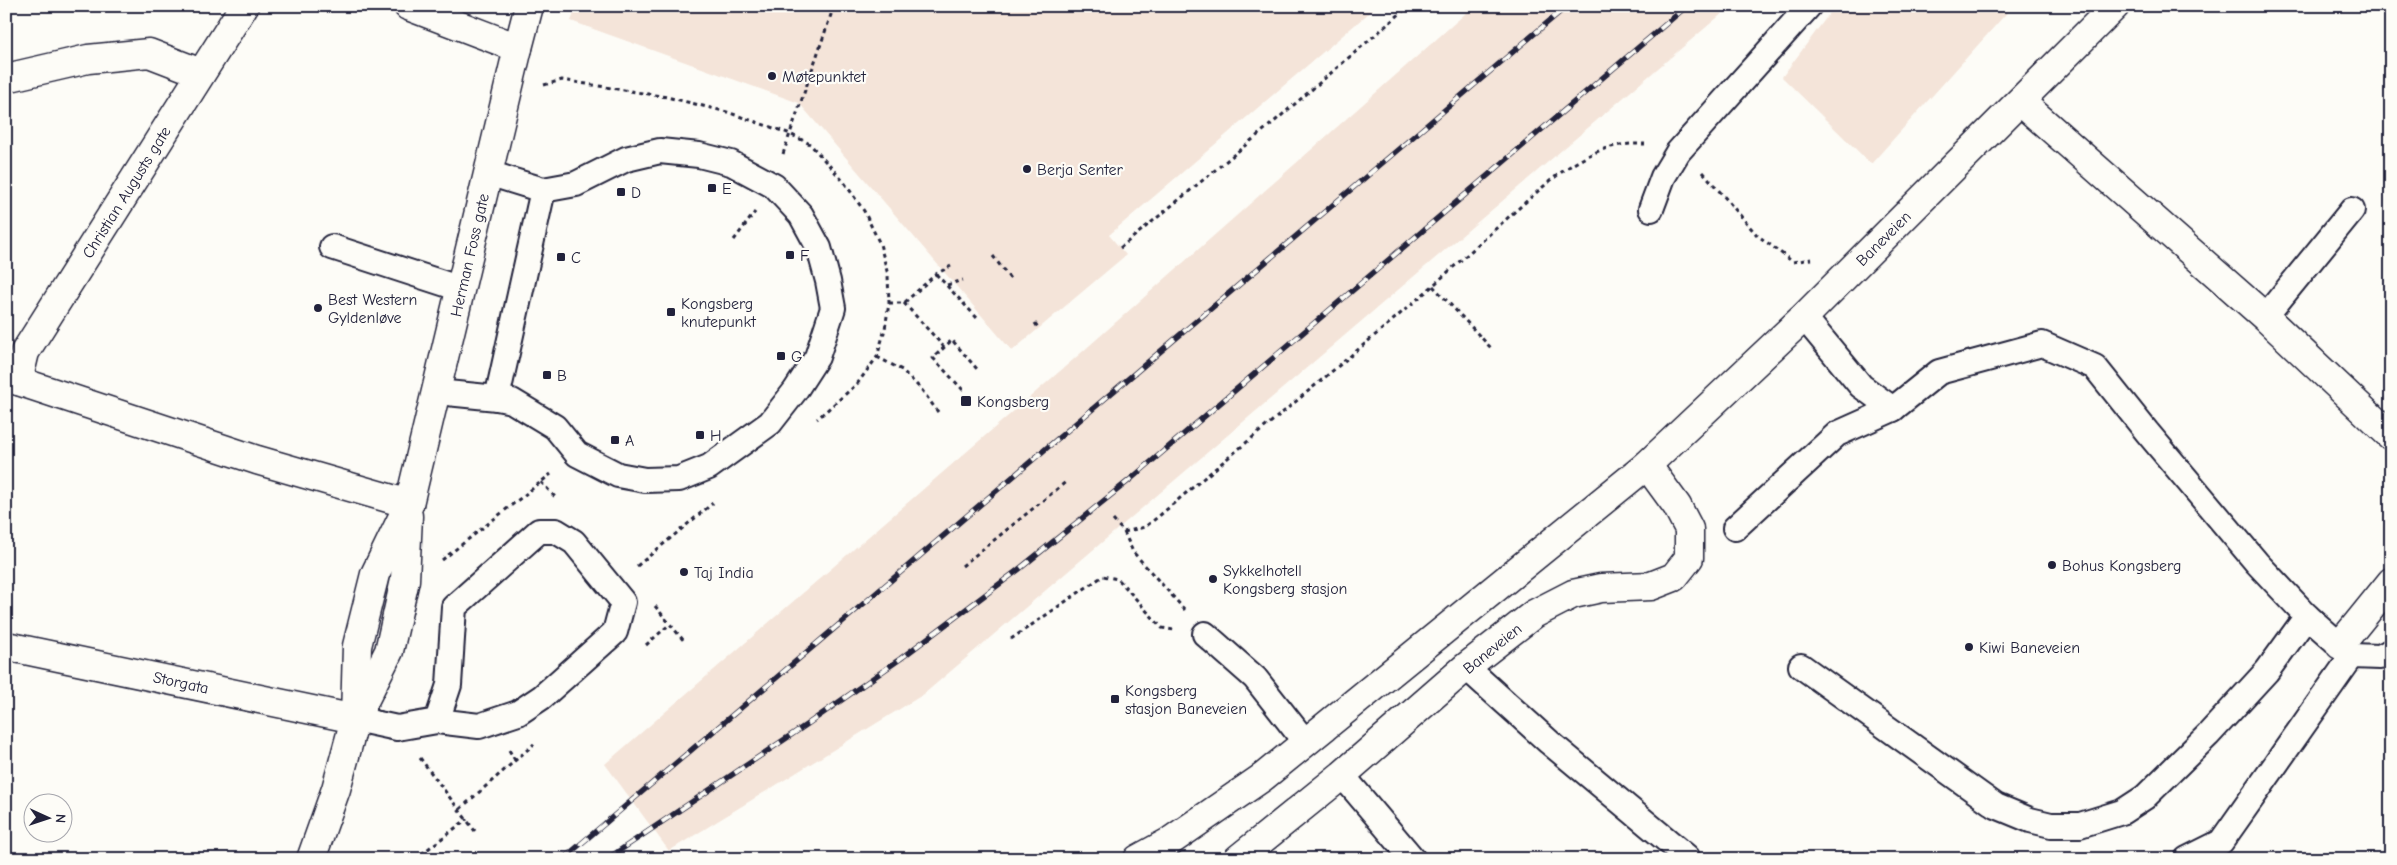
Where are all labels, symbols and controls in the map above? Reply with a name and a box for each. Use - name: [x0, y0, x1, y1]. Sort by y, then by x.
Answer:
- place label: Møtepunktet: [782, 68, 866, 86]
- marker: Møtepunktet: [766, 70, 778, 82]
- street label: Christian Augusts gate: [79, 123, 175, 262]
- place label: Berja Senter: [1037, 161, 1123, 179]
- marker: Berja Senter: [1021, 163, 1033, 175]
- place label: E: [722, 180, 732, 198]
- marker: E: [706, 182, 718, 194]
- place label: D: [631, 184, 641, 202]
- marker: D: [615, 186, 627, 198]
- street label: Herman Foss gate: [447, 192, 493, 319]
- street label: Baneveien: [1853, 208, 1915, 270]
- place label: F: [800, 247, 810, 265]
- place label: C: [571, 249, 581, 267]
- marker: F: [784, 249, 796, 261]
- marker: C: [555, 251, 567, 263]
- place label: Best Western Gyldenløve: [328, 291, 417, 327]
- place label: Kongsberg knutepunkt: [681, 295, 756, 331]
- marker: Best Western Gyldenløve: [312, 302, 324, 314]
- marker: Kongsberg knutepunkt: [665, 306, 677, 318]
- place label: G: [791, 348, 802, 366]
- marker: G: [775, 350, 787, 362]
- place label: B: [557, 367, 567, 385]
- marker: B: [541, 369, 553, 381]
- place label: Kongsberg: [977, 393, 1049, 411]
- marker: Kongsberg: [959, 394, 973, 408]
- place label: H: [710, 427, 722, 445]
- marker: H: [694, 429, 706, 441]
- place label: A: [625, 432, 634, 450]
- marker: A: [609, 434, 621, 446]
- place label: Bohus Kongsberg: [2062, 557, 2181, 575]
- marker: Bohus Kongsberg: [2046, 559, 2058, 571]
- place label: Sykkelhotell Kongsberg stasjon: [1223, 562, 1347, 598]
- place label: Taj India: [694, 564, 754, 582]
- marker: Taj India: [678, 566, 690, 578]
- marker: Sykkelhotell Kongsberg stasjon: [1207, 573, 1219, 585]
- street label: Baneveien: [1460, 620, 1525, 678]
- place label: Kiwi Baneveien: [1979, 639, 2080, 657]
- marker: Kiwi Baneveien: [1963, 641, 1975, 653]
- street label: Storgata: [151, 668, 210, 698]
- place label: Kongsberg stasjon Baneveien: [1125, 682, 1247, 718]
- marker: Kongsberg stasjon Baneveien: [1109, 693, 1121, 705]
- north arrow: [22, 792, 72, 842]
- text: N: [52, 814, 69, 824]

